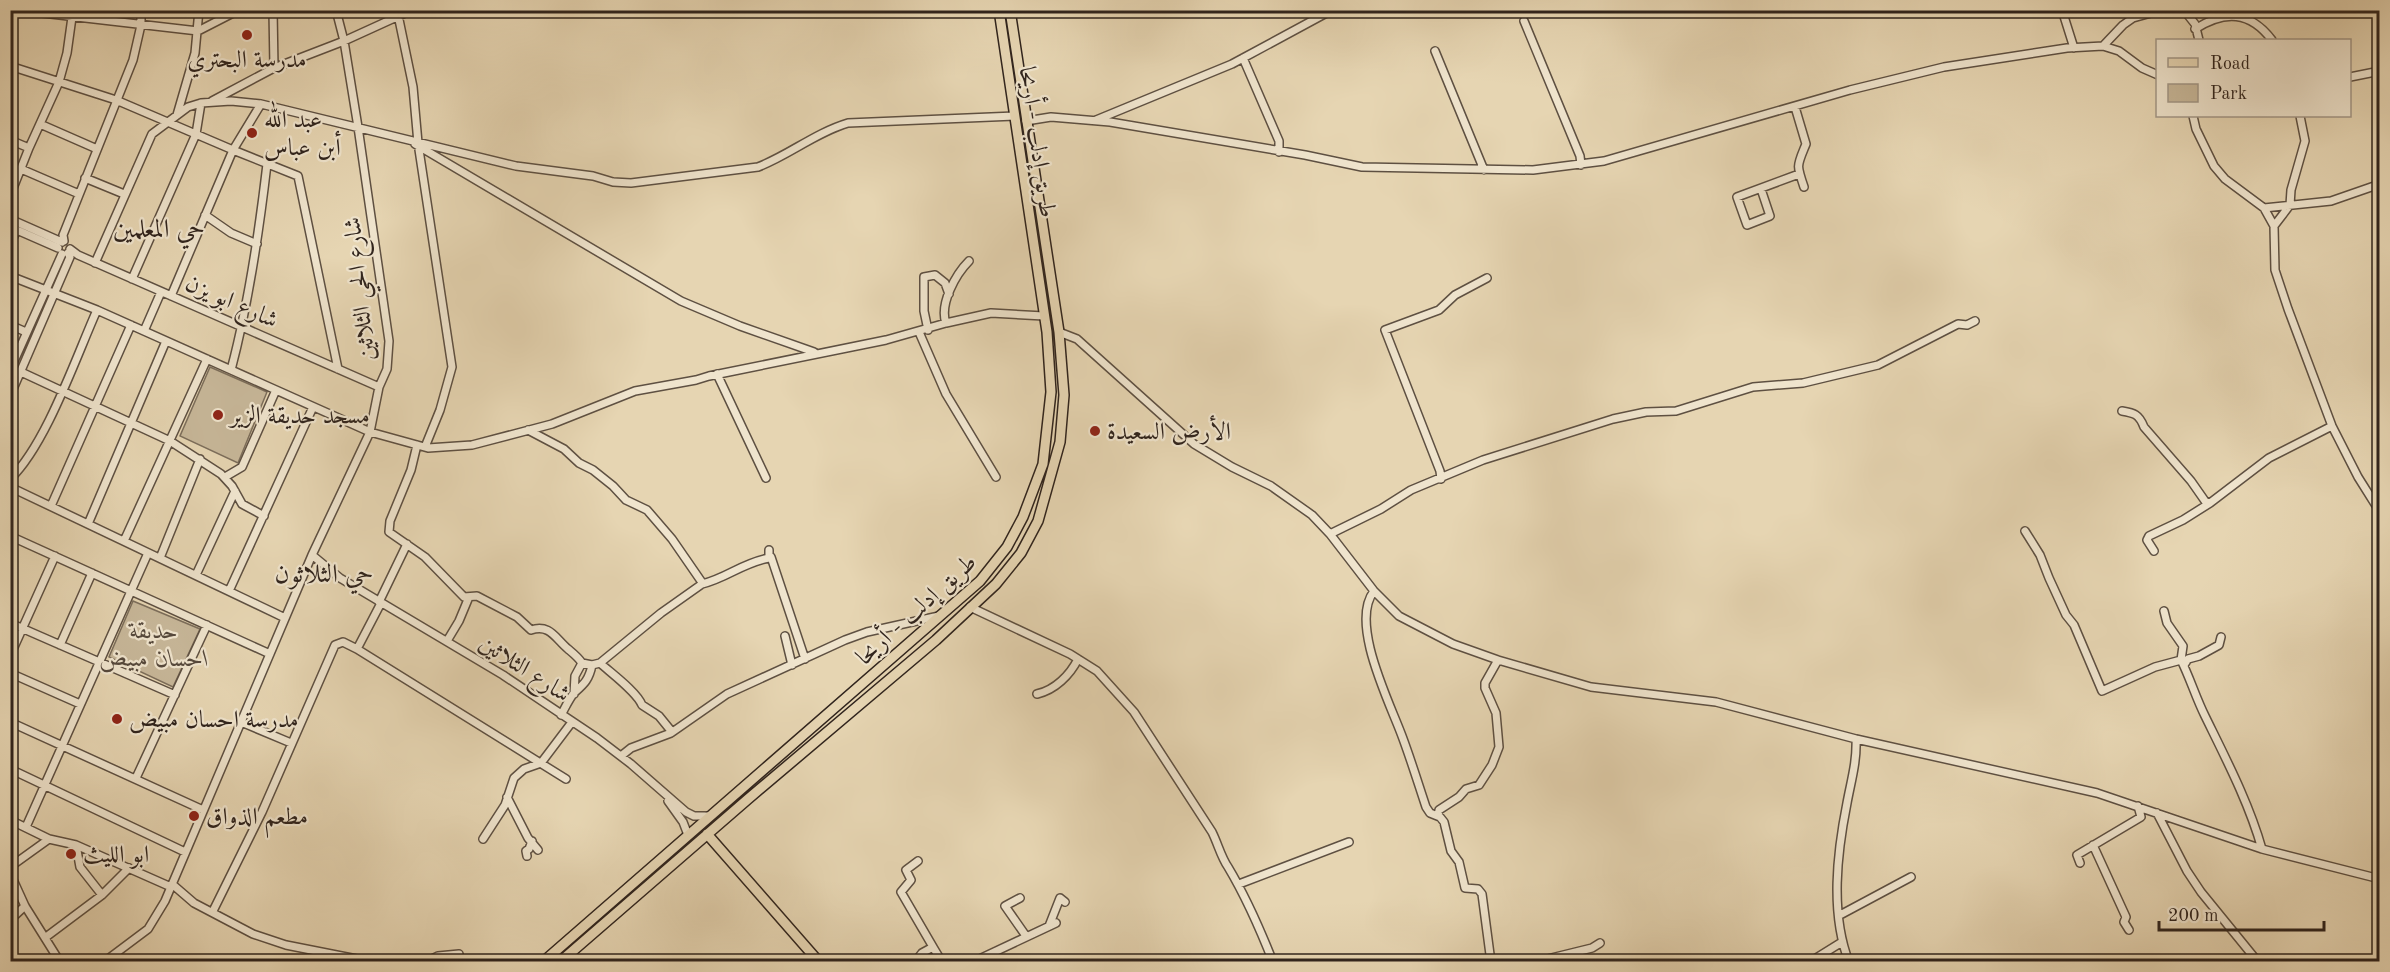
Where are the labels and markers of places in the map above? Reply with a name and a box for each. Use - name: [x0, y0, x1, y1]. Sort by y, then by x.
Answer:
- marker: مدرسة البحتري: [240, 28, 254, 42]
- place label: مدرسة البحتري: [187, 49, 307, 78]
- place label: عبد الله أبن عباس: [264, 100, 341, 161]
- marker: عبد الله أبن عباس: [245, 126, 259, 140]
- place label: مسجد حديقة الزير: [227, 404, 370, 430]
- marker: مسجد حديقة الزير: [211, 408, 225, 422]
- place label: الأرض السعيدة: [1107, 415, 1231, 445]
- marker: الأرض السعيدة: [1088, 424, 1102, 438]
- place label: مدرسة احسان مبيض: [129, 709, 299, 734]
- marker: مدرسة احسان مبيض: [110, 712, 124, 726]
- place label: مطعم الذواق: [206, 806, 308, 838]
- marker: مطعم الذواق: [187, 809, 201, 823]
- place label: ابو الليث: [83, 844, 149, 869]
- marker: ابو الليث: [64, 847, 78, 861]

